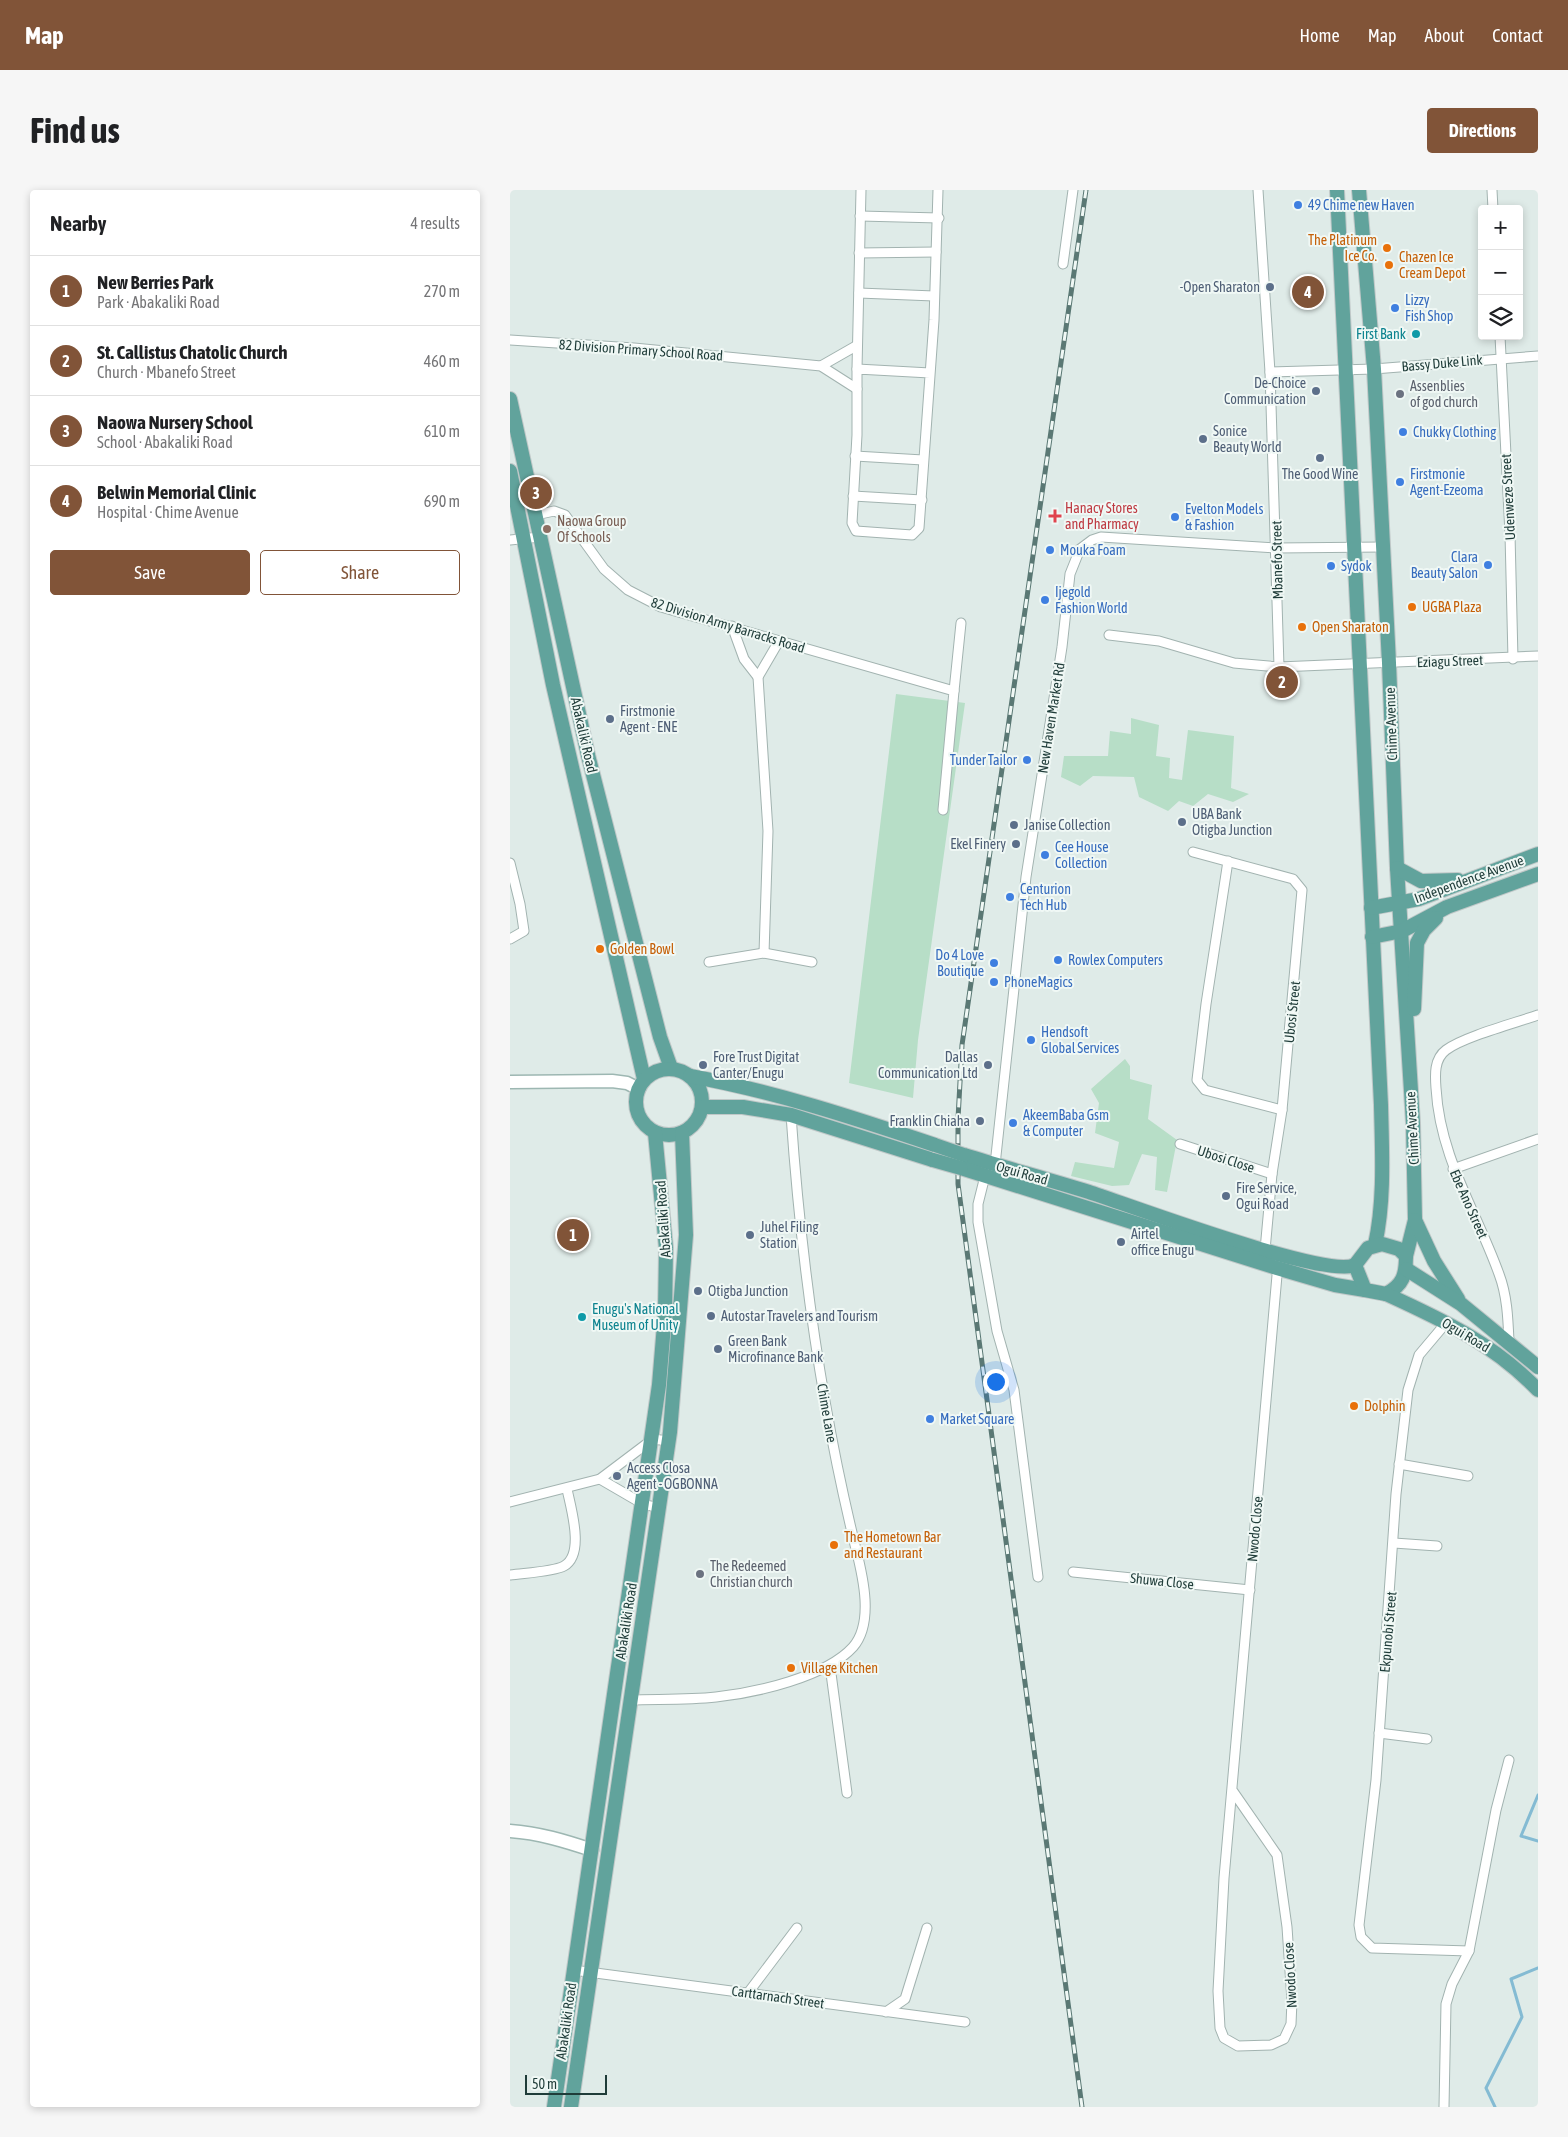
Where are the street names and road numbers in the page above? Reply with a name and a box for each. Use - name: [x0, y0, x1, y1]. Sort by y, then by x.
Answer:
- street label: 82 Division Primary School Road: [558, 336, 724, 364]
- street label: Bassy Duke Link: [1401, 351, 1483, 375]
- street label: Udenweze Street: [1498, 453, 1518, 541]
- street label: Mbanefo Street: [1268, 520, 1286, 600]
- street label: 82 Division Army Barracks Road: [649, 594, 807, 656]
- street label: Eziagu Street: [1417, 652, 1483, 670]
- street label: New Haven Market Rd: [1034, 661, 1068, 775]
- street label: Chime Avenue: [1382, 687, 1400, 761]
- street label: Abakaliki Road: [568, 696, 600, 774]
- street label: Independence Avenue: [1412, 852, 1526, 906]
- street label: Ubosi Street: [1281, 980, 1303, 1044]
- street label: Chime Avenue: [1402, 1091, 1422, 1165]
- street label: Ubosi Close: [1195, 1142, 1257, 1176]
- street label: Ogui Road: [994, 1158, 1050, 1188]
- street label: Ebe Ano Street: [1447, 1167, 1491, 1241]
- street label: Abakaliki Road: [652, 1180, 674, 1258]
- street label: Ogui Road: [1439, 1315, 1493, 1355]
- street label: Chime Lane: [814, 1382, 840, 1444]
- street label: Nwodo Close: [1244, 1495, 1266, 1563]
- street label: Shuwa Close: [1129, 1570, 1195, 1592]
- street label: Abakaliki Road: [612, 1582, 640, 1660]
- street label: Ekpunobi Street: [1376, 1591, 1400, 1673]
- street label: Nwodo Close: [1280, 1942, 1300, 2008]
- street label: Abakaliki Road: [553, 1982, 579, 2060]
- street label: Carttarnach Street: [731, 1983, 825, 2011]

